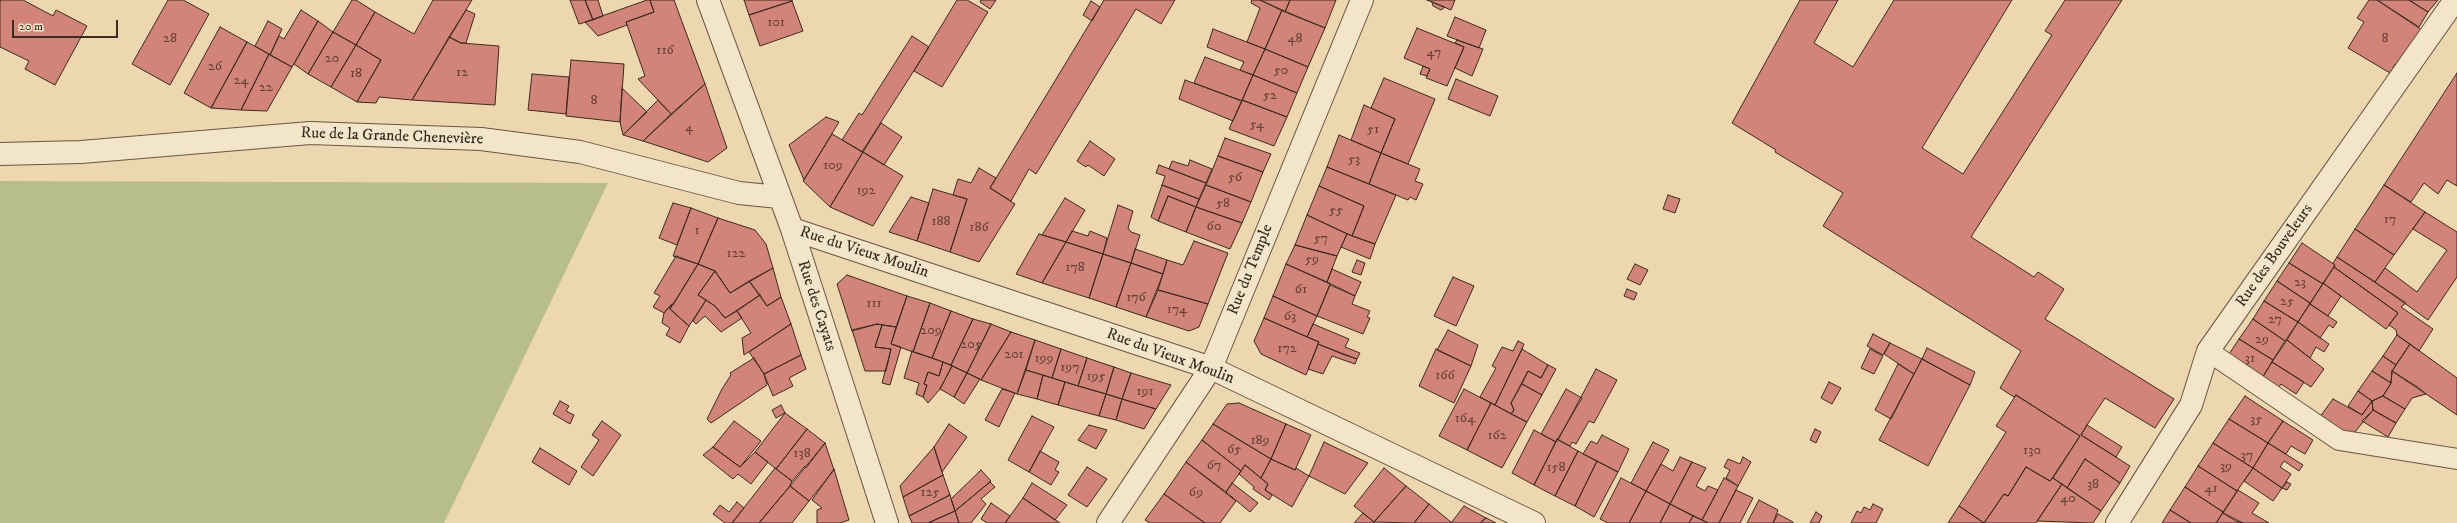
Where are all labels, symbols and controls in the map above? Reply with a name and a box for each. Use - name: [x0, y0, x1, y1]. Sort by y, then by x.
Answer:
- scale bar: [14, 12, 120, 38]
- house number: 101: [767, 15, 785, 31]
- text: 20 m: [19, 19, 43, 34]
- house number: 28: [163, 31, 177, 47]
- house number: 48: [1287, 31, 1303, 47]
- house number: 8: [2381, 31, 2389, 47]
- house number: 116: [656, 43, 674, 59]
- house number: 47: [1427, 45, 1441, 61]
- house number: 20: [325, 51, 339, 67]
- house number: 26: [208, 59, 222, 75]
- house number: 50: [1274, 63, 1288, 79]
- house number: 12: [456, 65, 468, 81]
- house number: 18: [350, 66, 362, 82]
- house number: 24: [234, 73, 248, 89]
- house number: 22: [259, 80, 273, 96]
- house number: 52: [1263, 88, 1277, 104]
- house number: 8: [590, 93, 598, 109]
- house number: 54: [1250, 117, 1264, 133]
- house number: 4: [685, 120, 693, 136]
- house number: 51: [1367, 122, 1379, 138]
- street label: Rue de la Grande Chenevière: [300, 124, 484, 150]
- house number: 53: [1348, 152, 1360, 168]
- house number: 109: [823, 158, 843, 174]
- house number: 56: [1228, 170, 1242, 186]
- house number: 192: [857, 183, 875, 199]
- house number: 58: [1216, 196, 1230, 212]
- street label: Rue des Bouveleurs: [2232, 201, 2318, 311]
- house number: 55: [1329, 203, 1343, 219]
- house number: 17: [2384, 212, 2396, 228]
- house number: 188: [931, 214, 951, 230]
- house number: 60: [1207, 219, 1221, 235]
- house number: 186: [969, 220, 989, 236]
- street label: Rue du Temple: [1224, 222, 1278, 318]
- house number: 1: [694, 223, 700, 239]
- street label: Rue du Vieux Moulin: [797, 223, 931, 283]
- house number: 57: [1314, 231, 1328, 247]
- house number: 122: [727, 246, 745, 262]
- house number: 59: [1305, 252, 1319, 268]
- street label: Rue des Cayats: [792, 258, 840, 354]
- house number: 178: [1065, 260, 1085, 276]
- house number: 23: [2294, 275, 2306, 291]
- house number: 61: [1295, 282, 1307, 298]
- house number: 176: [1126, 290, 1146, 306]
- house number: 25: [2280, 294, 2294, 310]
- house number: 111: [866, 296, 882, 312]
- house number: 174: [1167, 302, 1187, 318]
- house number: 63: [1284, 309, 1296, 325]
- house number: 27: [2268, 312, 2282, 328]
- house number: 209: [920, 323, 942, 339]
- street label: Rue du Vieux Moulin: [1104, 325, 1236, 389]
- house number: 29: [2255, 332, 2269, 348]
- house number: 205: [960, 337, 982, 353]
- house number: 172: [1277, 341, 1297, 357]
- house number: 201: [1004, 347, 1024, 363]
- house number: 199: [1034, 351, 1054, 367]
- house number: 31: [2245, 351, 2255, 367]
- house number: 197: [1060, 360, 1080, 376]
- house number: 166: [1435, 368, 1455, 384]
- house number: 195: [1086, 369, 1106, 385]
- house number: 191: [1136, 384, 1154, 400]
- house number: 164: [1455, 411, 1475, 427]
- house number: 35: [2250, 412, 2262, 428]
- house number: 162: [1487, 428, 1507, 444]
- house number: 189: [1250, 433, 1270, 449]
- house number: 65: [1227, 442, 1241, 458]
- house number: 130: [2023, 443, 2041, 459]
- house number: 138: [793, 446, 811, 462]
- house number: 37: [2241, 448, 2253, 464]
- house number: 67: [1207, 458, 1221, 474]
- house number: 39: [2220, 459, 2232, 475]
- house number: 158: [1547, 460, 1565, 476]
- house number: 38: [2087, 477, 2099, 493]
- house number: 41: [2204, 481, 2218, 497]
- house number: 125: [921, 485, 939, 501]
- house number: 69: [1189, 485, 1203, 501]
- house number: 40: [2060, 491, 2076, 507]

